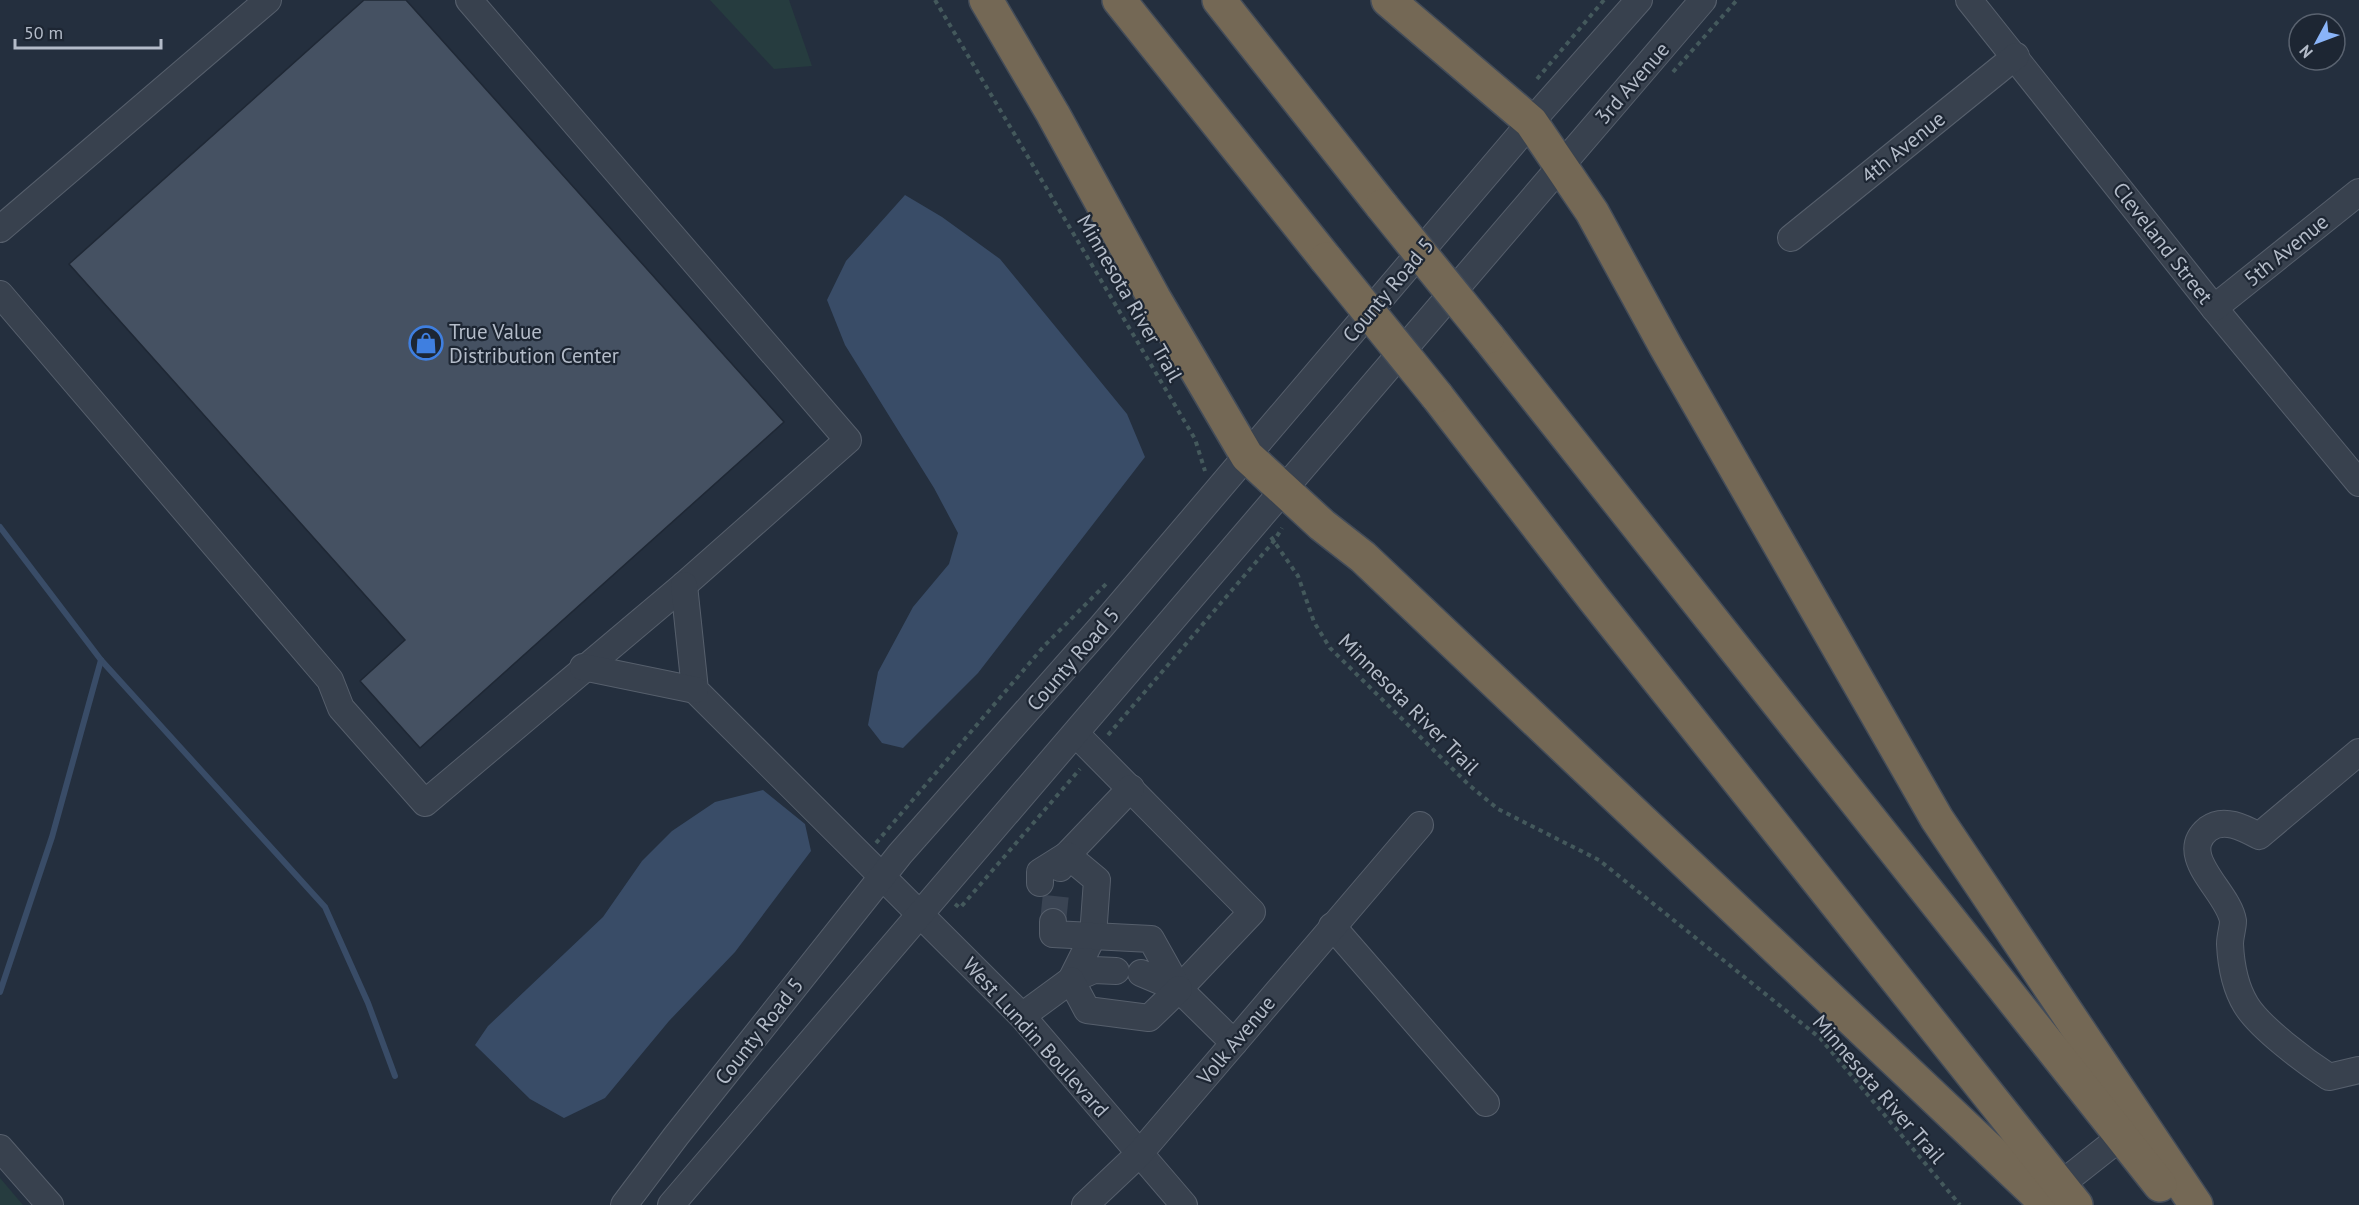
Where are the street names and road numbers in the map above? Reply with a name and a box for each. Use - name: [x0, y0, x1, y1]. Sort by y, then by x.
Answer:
- street label: 3rd Avenue: [1589, 36, 1675, 130]
- street label: 4th Avenue: [1855, 105, 1951, 189]
- street label: Cleveland Street: [2107, 177, 2219, 309]
- street label: 5th Avenue: [2238, 208, 2334, 292]
- street label: Minnesota River Trail: [1071, 210, 1189, 386]
- street label: County Road 5: [1336, 232, 1440, 348]
- street label: County Road 5: [1021, 602, 1125, 716]
- street label: Minnesota River Trail: [1333, 628, 1485, 780]
- street label: West Lundin Boulevard: [957, 951, 1115, 1123]
- street label: County Road 5: [709, 972, 809, 1090]
- street label: Volk Avenue: [1190, 990, 1281, 1091]
- street label: Minnesota River Trail: [1807, 1009, 1951, 1169]

